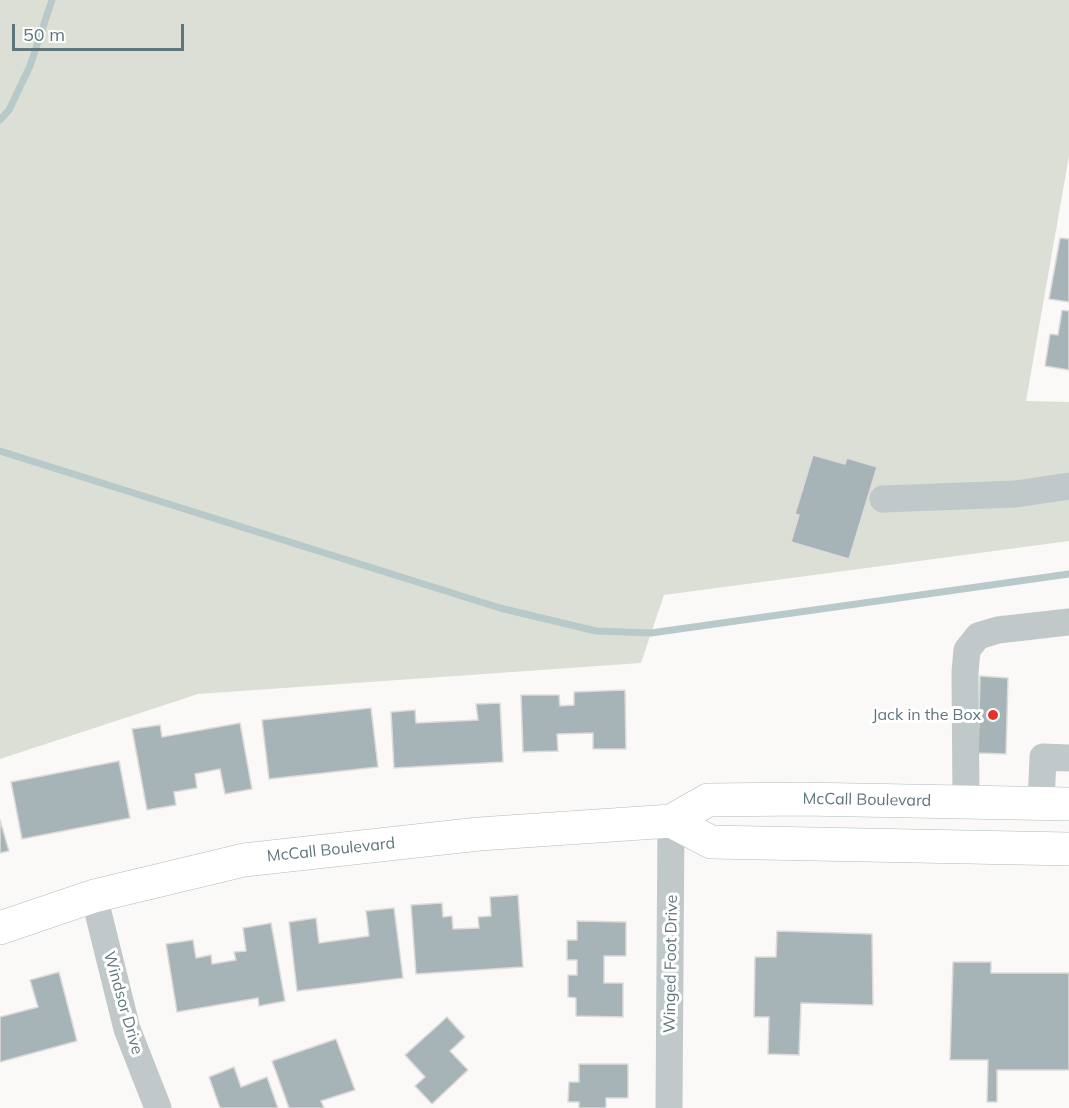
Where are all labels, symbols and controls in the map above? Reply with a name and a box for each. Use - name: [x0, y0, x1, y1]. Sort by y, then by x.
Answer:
- scale bar: [15, 12, 188, 50]
- text: 50 m: [23, 23, 65, 46]
- place label: Jack in the Box: [872, 705, 981, 725]
- marker: Jack in the Box: [986, 708, 1000, 722]
- street label: McCall Boulevard: [803, 789, 931, 811]
- street label: McCall Boulevard: [266, 834, 396, 866]
- street label: Winged Foot Drive: [660, 895, 682, 1033]
- street label: Windsor Drive: [99, 949, 147, 1057]

